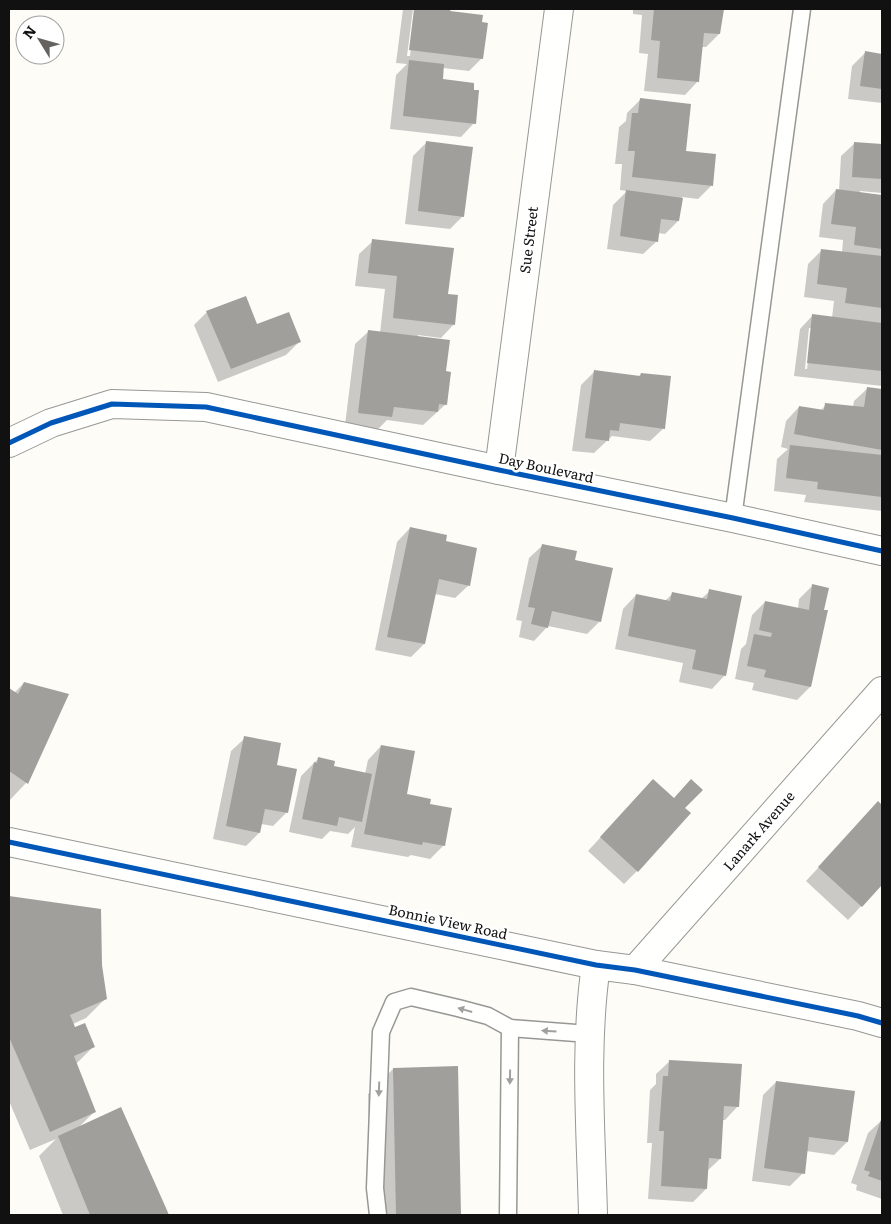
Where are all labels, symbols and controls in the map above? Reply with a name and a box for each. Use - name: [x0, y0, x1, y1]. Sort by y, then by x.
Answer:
- north arrow: [15, 15, 65, 65]
- text: N: [17, 21, 40, 42]
- street label: Sue Street: [514, 205, 542, 274]
- street label: Day Boulevard: [497, 447, 596, 487]
- street label: Lanark Avenue: [718, 786, 799, 875]
- street label: Bonnie View Road: [387, 899, 510, 943]
- one-way arrow: [457, 1005, 472, 1013]
- one-way arrow: [541, 1027, 557, 1035]
- one-way arrow: [505, 1069, 513, 1085]
- one-way arrow: [375, 1081, 383, 1097]

